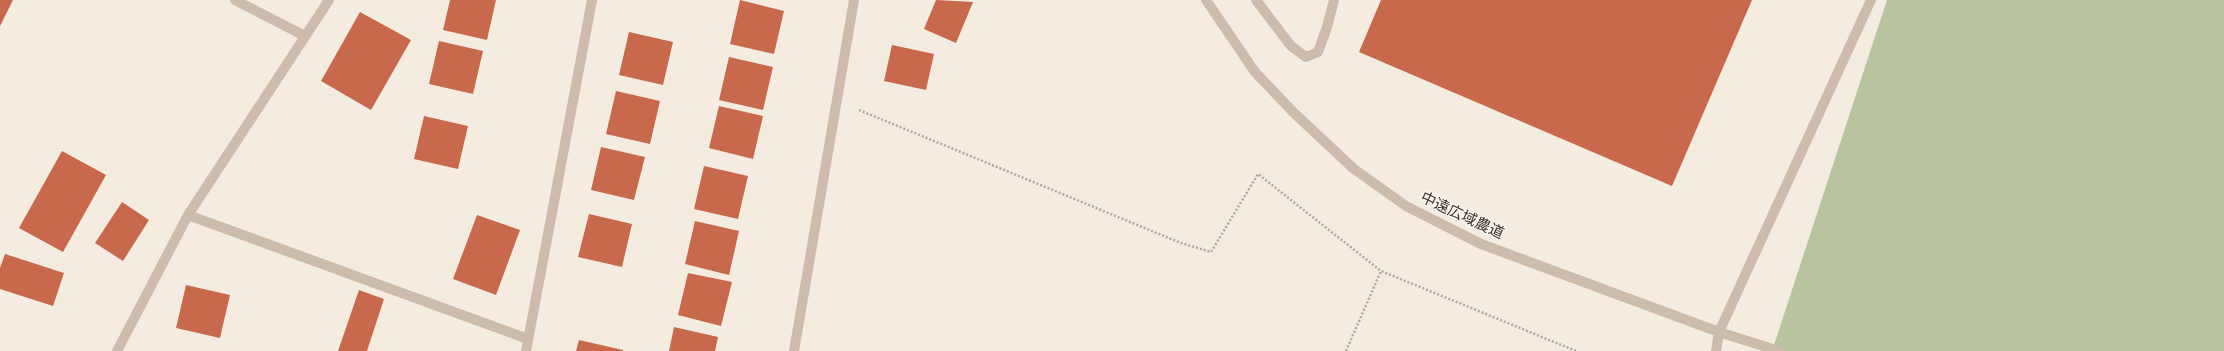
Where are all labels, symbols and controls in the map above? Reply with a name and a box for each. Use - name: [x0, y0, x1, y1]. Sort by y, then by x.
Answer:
- street label: 中遠広域農道: [1417, 189, 1507, 243]

